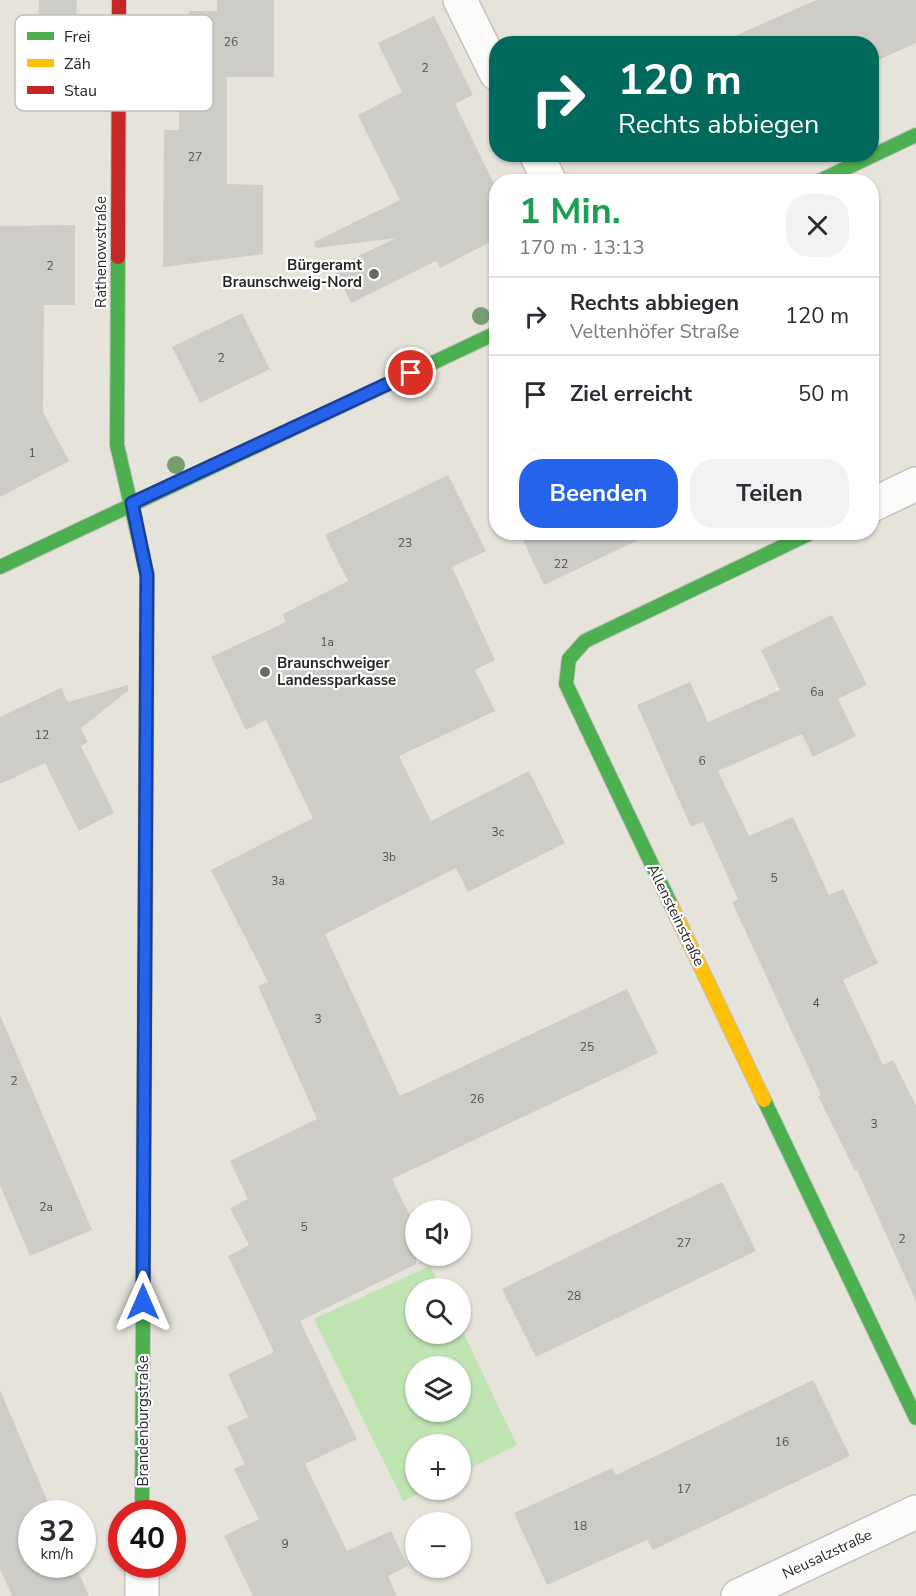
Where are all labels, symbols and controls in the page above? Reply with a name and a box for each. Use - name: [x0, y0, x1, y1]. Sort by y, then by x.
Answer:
- legend: [15, 15, 213, 111]
- text: Frei: [64, 26, 90, 48]
- house number: 26: [224, 34, 238, 50]
- text: 120 m: [618, 52, 742, 109]
- text: Zäh: [64, 53, 91, 75]
- house number: 2: [421, 60, 429, 76]
- icon: right: [519, 60, 597, 138]
- text: Stau: [64, 80, 97, 102]
- text: Rechts abbiegen: [618, 106, 819, 143]
- house number: 27: [188, 149, 202, 165]
- text: 1 Min.: [519, 187, 621, 236]
- button: close: [786, 194, 849, 257]
- street label: Rathenowstraße: [91, 196, 111, 308]
- text: 170 m · 13:13: [519, 234, 645, 261]
- place label: Bürgeramt Braunschweig-Nord: [222, 255, 362, 292]
- house number: 2: [46, 258, 54, 274]
- marker: Bürgeramt Braunschweig-Nord: [367, 267, 381, 281]
- text: Rechts abbiegen: [570, 288, 739, 318]
- icon: right: [519, 300, 552, 333]
- text: 120 m: [785, 301, 849, 331]
- text: Veltenhöfer Straße: [570, 318, 739, 345]
- pin: [385, 347, 436, 398]
- house number: 2: [217, 350, 225, 366]
- icon: arrive: [394, 356, 427, 389]
- icon: arrive: [519, 378, 552, 411]
- text: Ziel erreicht: [570, 379, 692, 409]
- text: 50 m: [798, 379, 849, 409]
- house number: 1: [28, 445, 36, 461]
- button: Beenden: [519, 459, 678, 528]
- button: Teilen: [690, 459, 849, 528]
- house number: 23: [398, 535, 412, 551]
- house number: 22: [554, 556, 568, 572]
- house number: 1a: [320, 634, 334, 650]
- place label: Braunschweiger Landessparkasse: [277, 653, 396, 690]
- marker: Braunschweiger Landessparkasse: [258, 665, 272, 679]
- house number: 6a: [810, 684, 824, 700]
- house number: 12: [35, 727, 49, 743]
- house number: 6: [698, 753, 706, 769]
- house number: 3c: [492, 824, 505, 840]
- house number: 3b: [382, 849, 396, 865]
- street label: Allensteinstraße: [643, 861, 709, 969]
- house number: 5: [770, 870, 778, 886]
- house number: 3a: [271, 873, 285, 889]
- house number: 4: [812, 995, 820, 1011]
- house number: 3: [314, 1011, 322, 1027]
- house number: 25: [580, 1039, 594, 1055]
- house number: 2: [10, 1073, 18, 1089]
- house number: 26: [470, 1091, 484, 1107]
- house number: 3: [870, 1116, 878, 1132]
- house number: 2a: [39, 1199, 53, 1215]
- map controls: [405, 1200, 471, 1578]
- button: sound: [405, 1200, 471, 1266]
- house number: 5: [300, 1219, 308, 1235]
- house number: 2: [898, 1231, 906, 1247]
- house number: 27: [677, 1235, 691, 1251]
- position arrow: [111, 1270, 175, 1334]
- button: search: [405, 1278, 471, 1344]
- house number: 28: [567, 1288, 581, 1304]
- street label: Brandenburgstraße: [133, 1355, 153, 1487]
- button: layers: [405, 1356, 471, 1422]
- button: +: [405, 1434, 471, 1500]
- house number: 16: [775, 1434, 789, 1450]
- house number: 17: [677, 1481, 691, 1497]
- speed limit sign: 40: [108, 1500, 186, 1578]
- text: 32: [39, 1511, 75, 1552]
- button: −: [405, 1512, 471, 1578]
- house number: 18: [573, 1518, 587, 1534]
- street label: Neusalzstraße: [779, 1524, 875, 1584]
- house number: 9: [281, 1536, 289, 1552]
- text: km/h: [40, 1544, 74, 1564]

